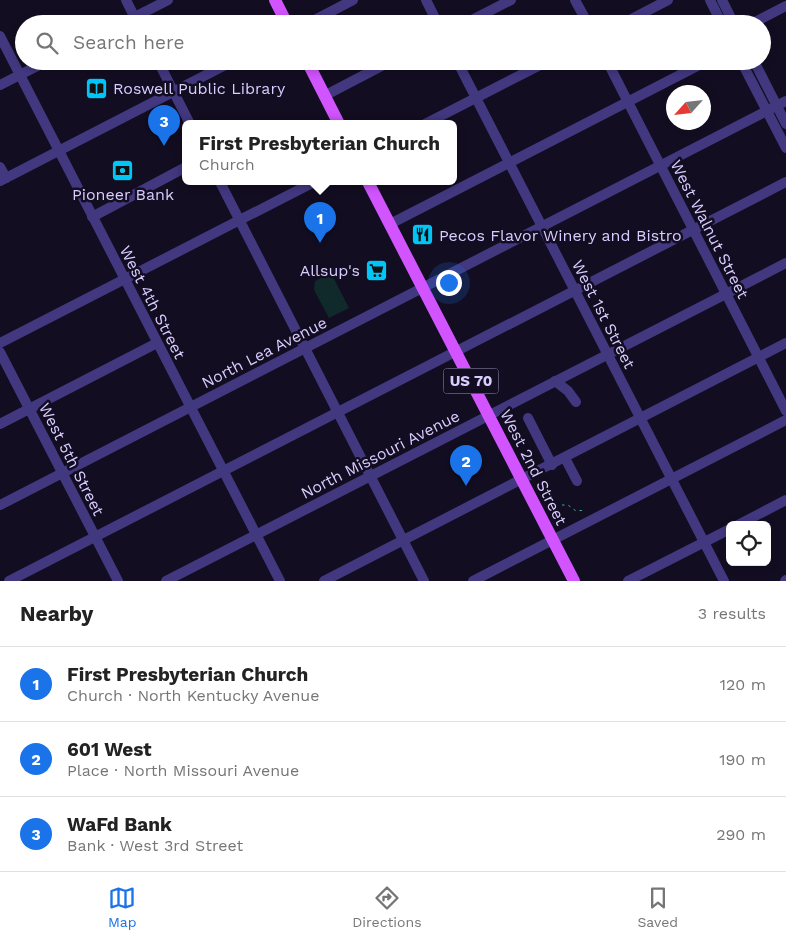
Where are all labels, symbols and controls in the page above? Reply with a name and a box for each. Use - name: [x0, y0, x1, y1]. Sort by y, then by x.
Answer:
- search box: [15, 15, 771, 70]
- icon: search: [33, 29, 61, 57]
- text: Search here: [73, 31, 184, 54]
- library icon: Roswell Public Library: [85, 76, 109, 100]
- place label: Roswell Public Library: [113, 79, 286, 98]
- north arrow: [666, 85, 711, 130]
- pin: 3: [148, 105, 180, 146]
- popup: [182, 120, 457, 185]
- text: First Presbyterian Church: [199, 132, 440, 155]
- text: Church: [199, 155, 255, 174]
- street label: West Walnut Street: [666, 157, 753, 302]
- bank icon: Pioneer Bank: [111, 158, 135, 182]
- place label: Pioneer Bank: [72, 185, 174, 204]
- pin: 1: [304, 202, 336, 243]
- restaurant icon: Pecos Flavor Winery and Bistro: [411, 223, 435, 247]
- place label: Pecos Flavor Winery and Bistro: [439, 226, 682, 245]
- street label: West 4th Street: [116, 242, 189, 362]
- street label: West 1st Street: [568, 257, 639, 372]
- supermarket icon: Allsup's: [364, 258, 388, 282]
- place label: Allsup's: [300, 261, 360, 280]
- your location: [436, 270, 462, 296]
- street label: North Lea Avenue: [198, 313, 330, 392]
- road number: US 70: [444, 368, 498, 394]
- street label: West 5th Street: [35, 400, 108, 519]
- street label: North Missouri Avenue: [298, 406, 463, 503]
- street label: West 2nd Street: [496, 406, 571, 529]
- pin: 2: [450, 445, 482, 486]
- map controls: [726, 521, 771, 566]
- button: locate: [726, 521, 771, 566]
- text: Nearby: [20, 601, 93, 626]
- text: 3 results: [698, 604, 766, 623]
- text: First Presbyterian Church: [67, 663, 308, 686]
- text: 1: [33, 675, 39, 694]
- text: 120 m: [720, 675, 766, 694]
- text: Church · North Kentucky Avenue: [67, 686, 319, 705]
- text: 601 West: [67, 738, 152, 761]
- text: 2: [31, 750, 41, 769]
- text: 190 m: [719, 750, 766, 769]
- text: Place · North Missouri Avenue: [67, 761, 299, 780]
- text: WaFd Bank: [67, 813, 172, 836]
- text: 3: [31, 825, 41, 844]
- text: 290 m: [716, 825, 766, 844]
- text: Bank · West 3rd Street: [67, 836, 243, 855]
- tab: Map: [108, 884, 137, 930]
- tab: Directions: [352, 884, 422, 930]
- tab: Saved: [637, 884, 678, 930]

